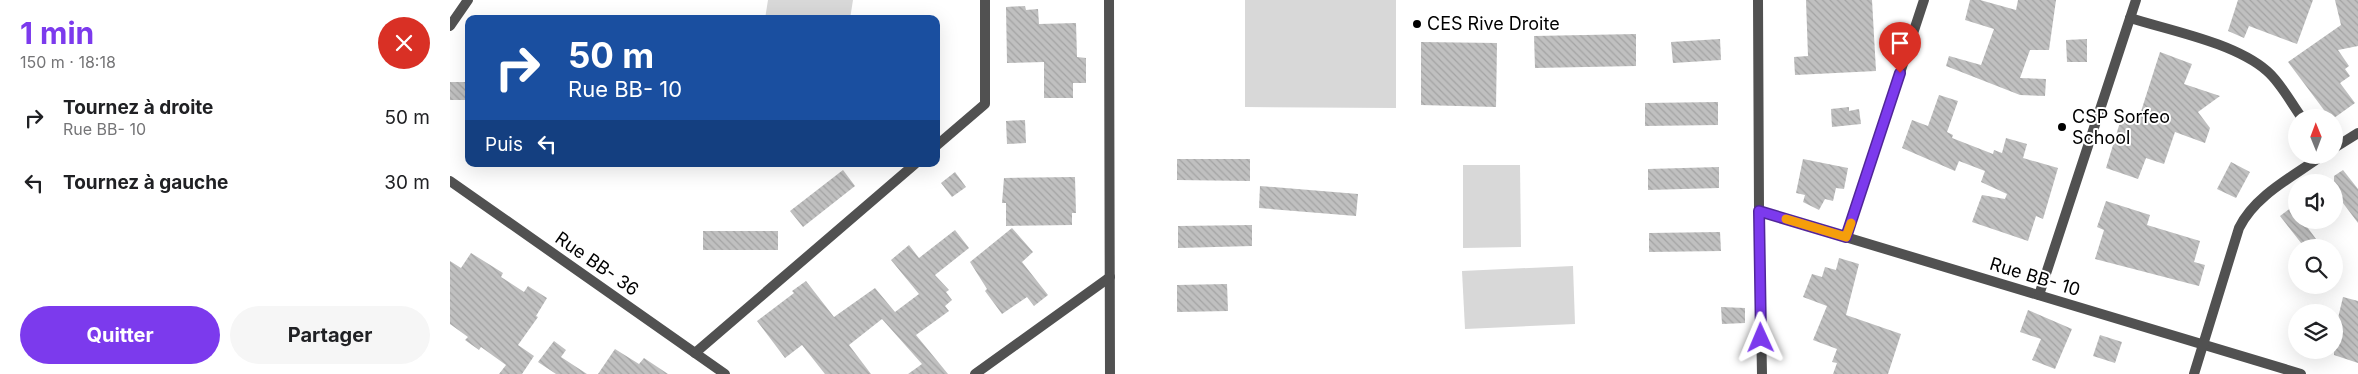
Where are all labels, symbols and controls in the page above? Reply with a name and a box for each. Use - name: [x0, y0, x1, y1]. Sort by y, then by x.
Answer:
- place label: CES Rive Droite: [1427, 13, 1560, 34]
- text: 1 min: [20, 15, 94, 51]
- button: close: [378, 17, 430, 69]
- marker: CES Rive Droite: [1411, 18, 1423, 30]
- pin: [1879, 22, 1921, 73]
- icon: arrive: [1886, 29, 1914, 57]
- text: 50 m: [568, 34, 654, 76]
- icon: right: [485, 35, 550, 100]
- text: 150 m · 18:18: [20, 52, 116, 72]
- text: Rue BB- 10: [568, 76, 682, 102]
- text: Tournez à droite: [63, 96, 213, 119]
- icon: right: [20, 104, 48, 132]
- text: 50 m: [384, 106, 430, 129]
- place label: CSP Sorfeo School: [2072, 106, 2170, 148]
- north arrow: [2288, 109, 2342, 164]
- map controls: [2288, 109, 2343, 359]
- text: Rue BB- 10: [63, 119, 146, 139]
- marker: CSP Sorfeo School: [2056, 121, 2068, 133]
- icon: left: [533, 130, 561, 158]
- text: Puis: [485, 133, 523, 156]
- icon: left: [20, 169, 48, 197]
- text: Tournez à gauche: [63, 171, 228, 194]
- text: 30 m: [384, 171, 430, 194]
- button: sound: [2288, 174, 2343, 229]
- street label: Rue BB- 36: [552, 227, 643, 300]
- button: search: [2288, 239, 2343, 294]
- street label: Rue BB- 10: [1987, 253, 2083, 300]
- button: layers: [2288, 304, 2343, 359]
- button: Quitter: [20, 306, 220, 364]
- button: Partager: [230, 306, 430, 364]
- position arrow: [1734, 311, 1786, 363]

